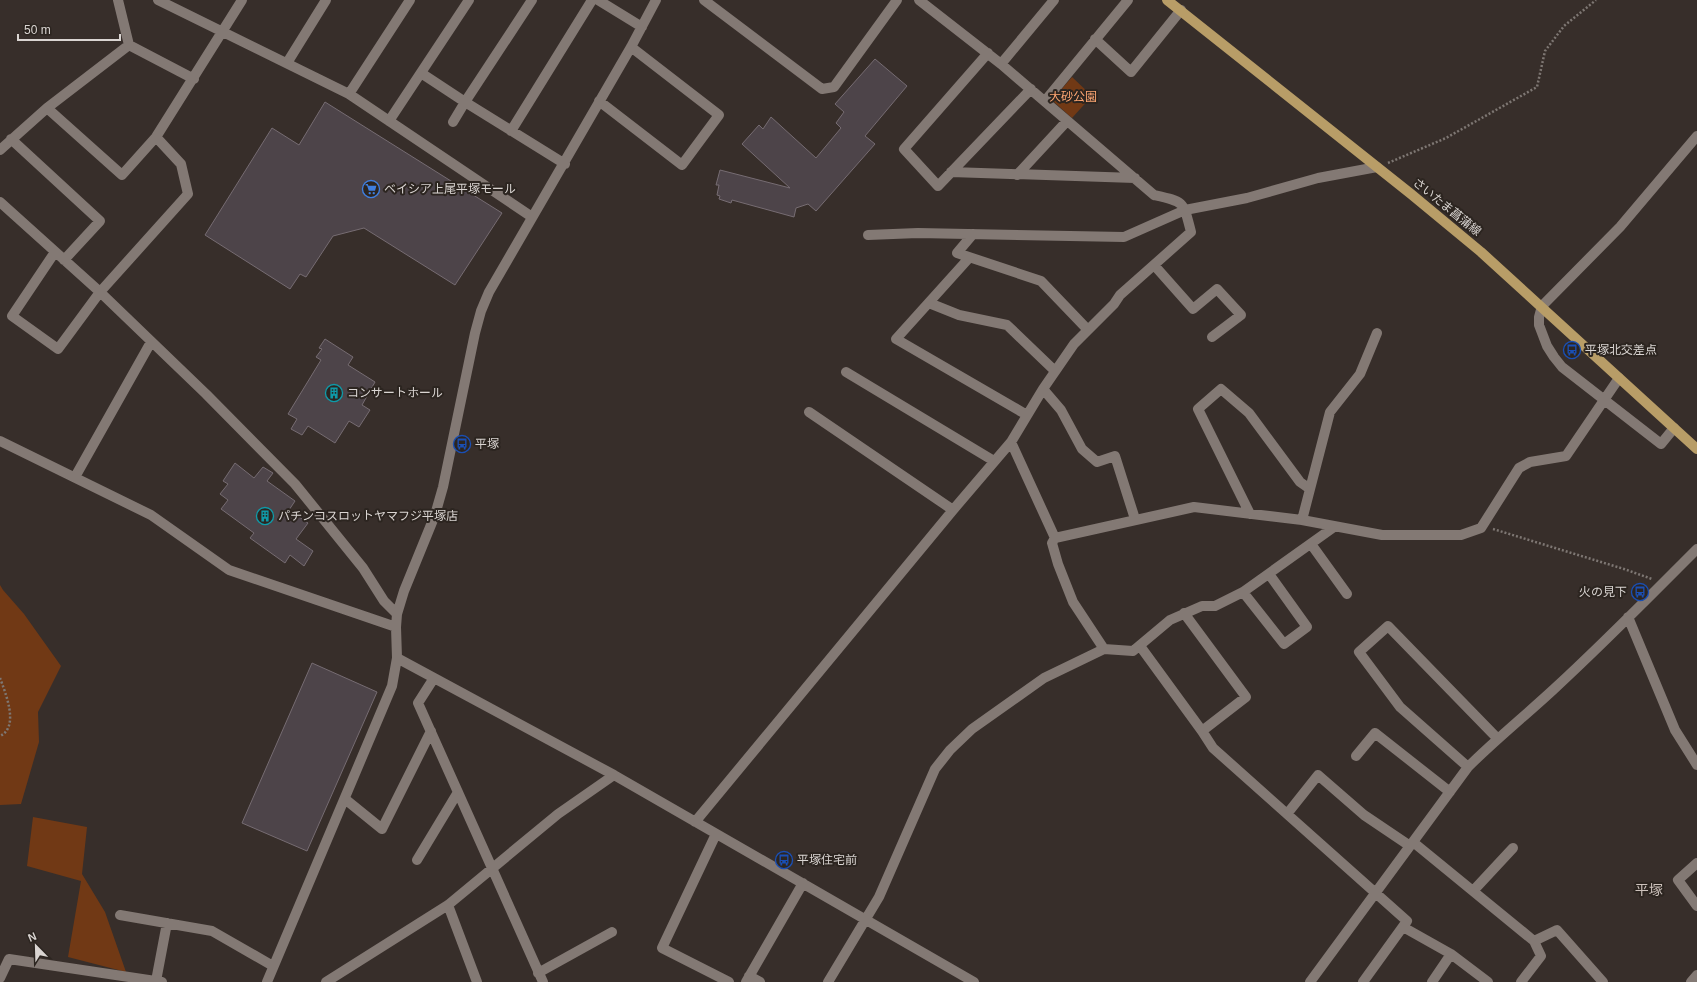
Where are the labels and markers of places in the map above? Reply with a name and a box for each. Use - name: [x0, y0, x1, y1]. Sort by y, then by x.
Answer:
- supermarket icon: ベイシア上尾平塚モール: [361, 179, 381, 199]
- place label: ベイシア上尾平塚モール: [384, 182, 516, 196]
- bus stop icon: 平塚北交差点: [1562, 340, 1582, 360]
- place label: 平塚北交差点: [1585, 343, 1657, 357]
- building icon: コンサートホール: [324, 383, 344, 403]
- place label: コンサートホール: [347, 386, 443, 400]
- bus stop icon: 平塚: [452, 434, 472, 454]
- place label: 平塚: [475, 437, 499, 451]
- building icon: パチンコスロットヤマフジ平塚店: [255, 506, 275, 526]
- place label: パチンコスロットヤマフジ平塚店: [278, 509, 458, 523]
- bus stop icon: 火の見下: [1630, 582, 1650, 602]
- place label: 火の見下: [1579, 585, 1627, 599]
- bus stop icon: 平塚住宅前: [774, 850, 794, 870]
- place label: 平塚住宅前: [797, 853, 857, 867]

